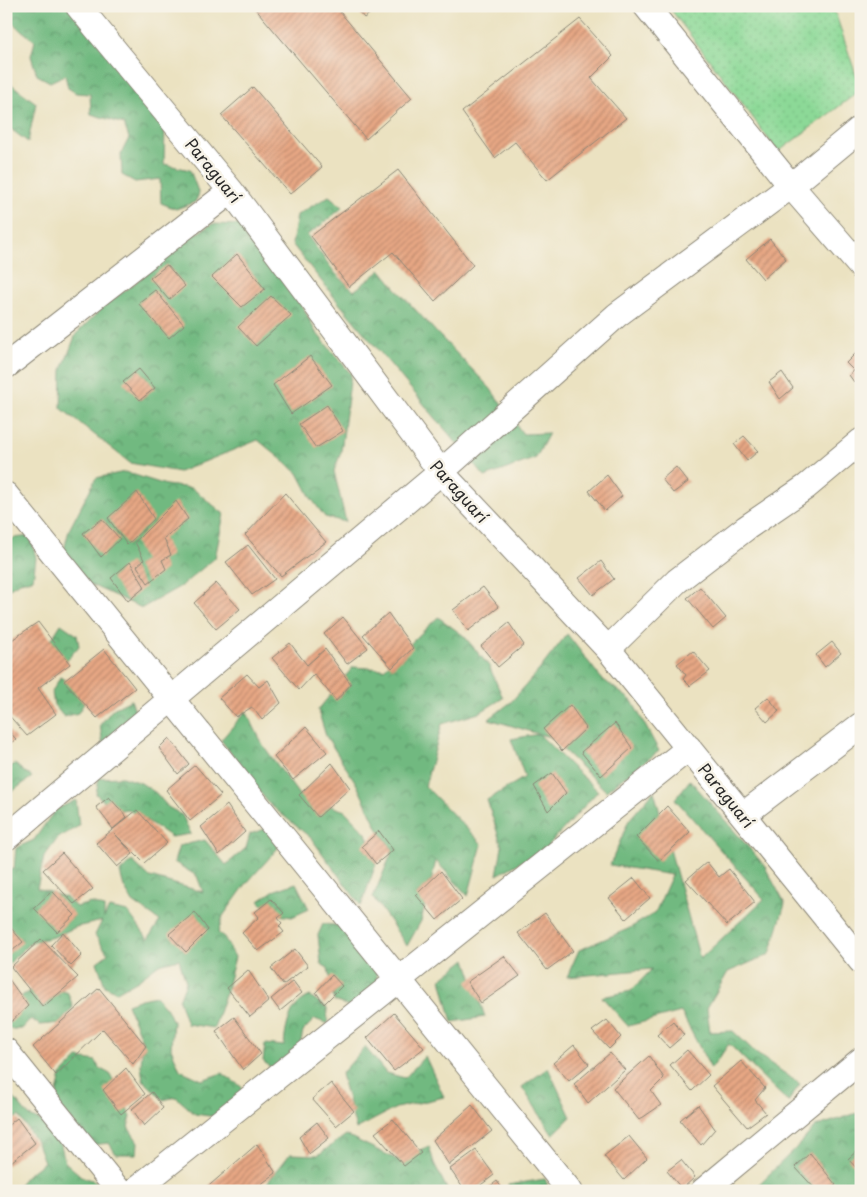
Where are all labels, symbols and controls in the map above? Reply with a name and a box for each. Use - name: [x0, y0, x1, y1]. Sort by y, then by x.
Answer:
- street label: Paraguarí: [180, 132, 248, 208]
- street label: Paraguarí: [425, 454, 495, 528]
- street label: Paraguarí: [693, 757, 761, 833]

